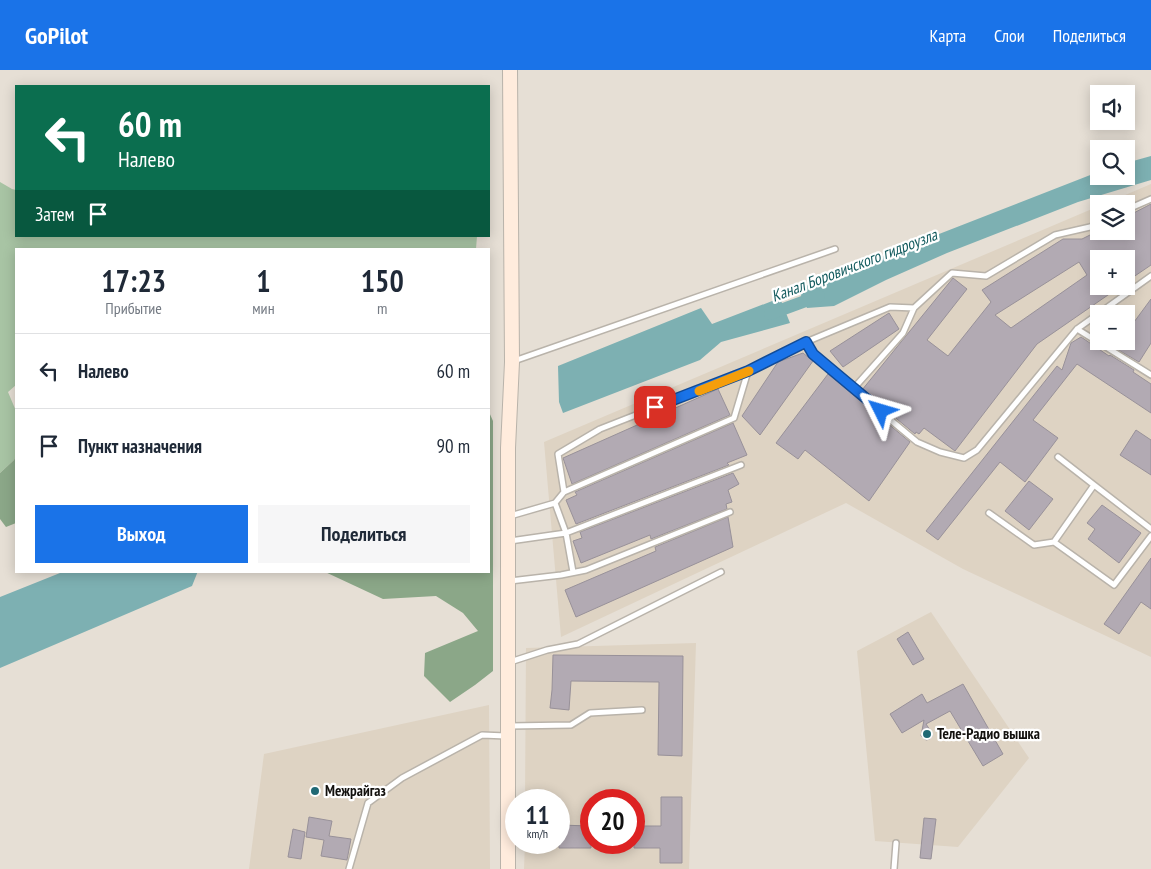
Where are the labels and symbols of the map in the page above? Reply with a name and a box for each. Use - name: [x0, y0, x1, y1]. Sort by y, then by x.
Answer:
- water label: Канал Боровичского гидроузла: [768, 224, 941, 306]
- position arrow: [854, 384, 906, 436]
- pin: [634, 386, 676, 428]
- place label: Теле-Радио вышка: [937, 724, 1040, 743]
- marker: Теле-Радио вышка: [921, 728, 933, 740]
- place label: Межрайгаз: [325, 781, 386, 800]
- marker: Межрайгаз: [309, 785, 321, 797]
- speed limit sign: 20: [580, 789, 645, 854]

